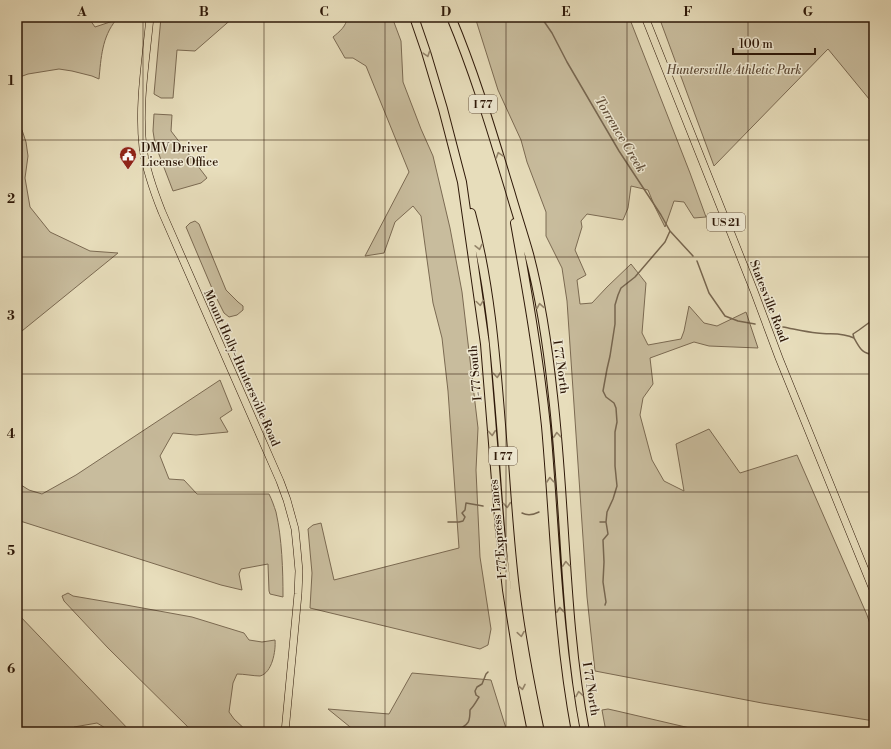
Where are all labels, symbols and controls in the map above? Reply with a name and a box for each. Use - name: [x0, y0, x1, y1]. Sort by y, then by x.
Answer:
- text: A: [76, 4, 87, 20]
- text: B: [199, 4, 209, 20]
- text: C: [319, 4, 329, 20]
- text: D: [441, 4, 451, 20]
- text: E: [561, 4, 571, 20]
- text: F: [683, 4, 693, 20]
- text: G: [803, 4, 814, 20]
- scale bar: [733, 30, 815, 56]
- text: 100 m: [739, 37, 773, 52]
- one-way arrow: [422, 50, 430, 57]
- park label: Huntersville Athletic Park: [666, 63, 801, 78]
- text: 1: [8, 73, 15, 89]
- water label: Torrence Creek: [591, 93, 649, 176]
- road number: I 77: [469, 95, 497, 113]
- place label: DMV Driver License Office: [141, 141, 218, 170]
- public building icon: DMV Driver License Office: [118, 145, 138, 170]
- one-way arrow: [495, 152, 504, 159]
- text: 2: [7, 191, 15, 207]
- road number: US 21: [707, 213, 745, 231]
- one-way arrow: [474, 243, 482, 250]
- street label: Statesville Road: [746, 258, 791, 344]
- street label: Mount Holly-Huntersville Road: [200, 288, 283, 449]
- one-way arrow: [475, 300, 484, 307]
- one-way arrow: [536, 303, 544, 309]
- text: 3: [7, 308, 15, 324]
- street label: I 77 North: [549, 339, 572, 395]
- street label: I-77 South: [466, 344, 485, 401]
- one-way arrow: [492, 372, 501, 378]
- text: 4: [7, 426, 16, 442]
- one-way arrow: [488, 430, 497, 436]
- one-way arrow: [552, 432, 561, 438]
- road number: I 77: [489, 447, 517, 465]
- one-way arrow: [545, 477, 554, 483]
- street label: I 77 Express Lanes: [487, 479, 510, 579]
- one-way arrow: [503, 502, 512, 508]
- text: 5: [7, 543, 15, 559]
- one-way arrow: [561, 561, 570, 567]
- one-way arrow: [555, 606, 564, 613]
- one-way arrow: [516, 631, 525, 637]
- text: 6: [7, 661, 15, 677]
- street label: I 77 North: [579, 661, 602, 717]
- one-way arrow: [518, 684, 526, 690]
- one-way arrow: [575, 691, 583, 697]

